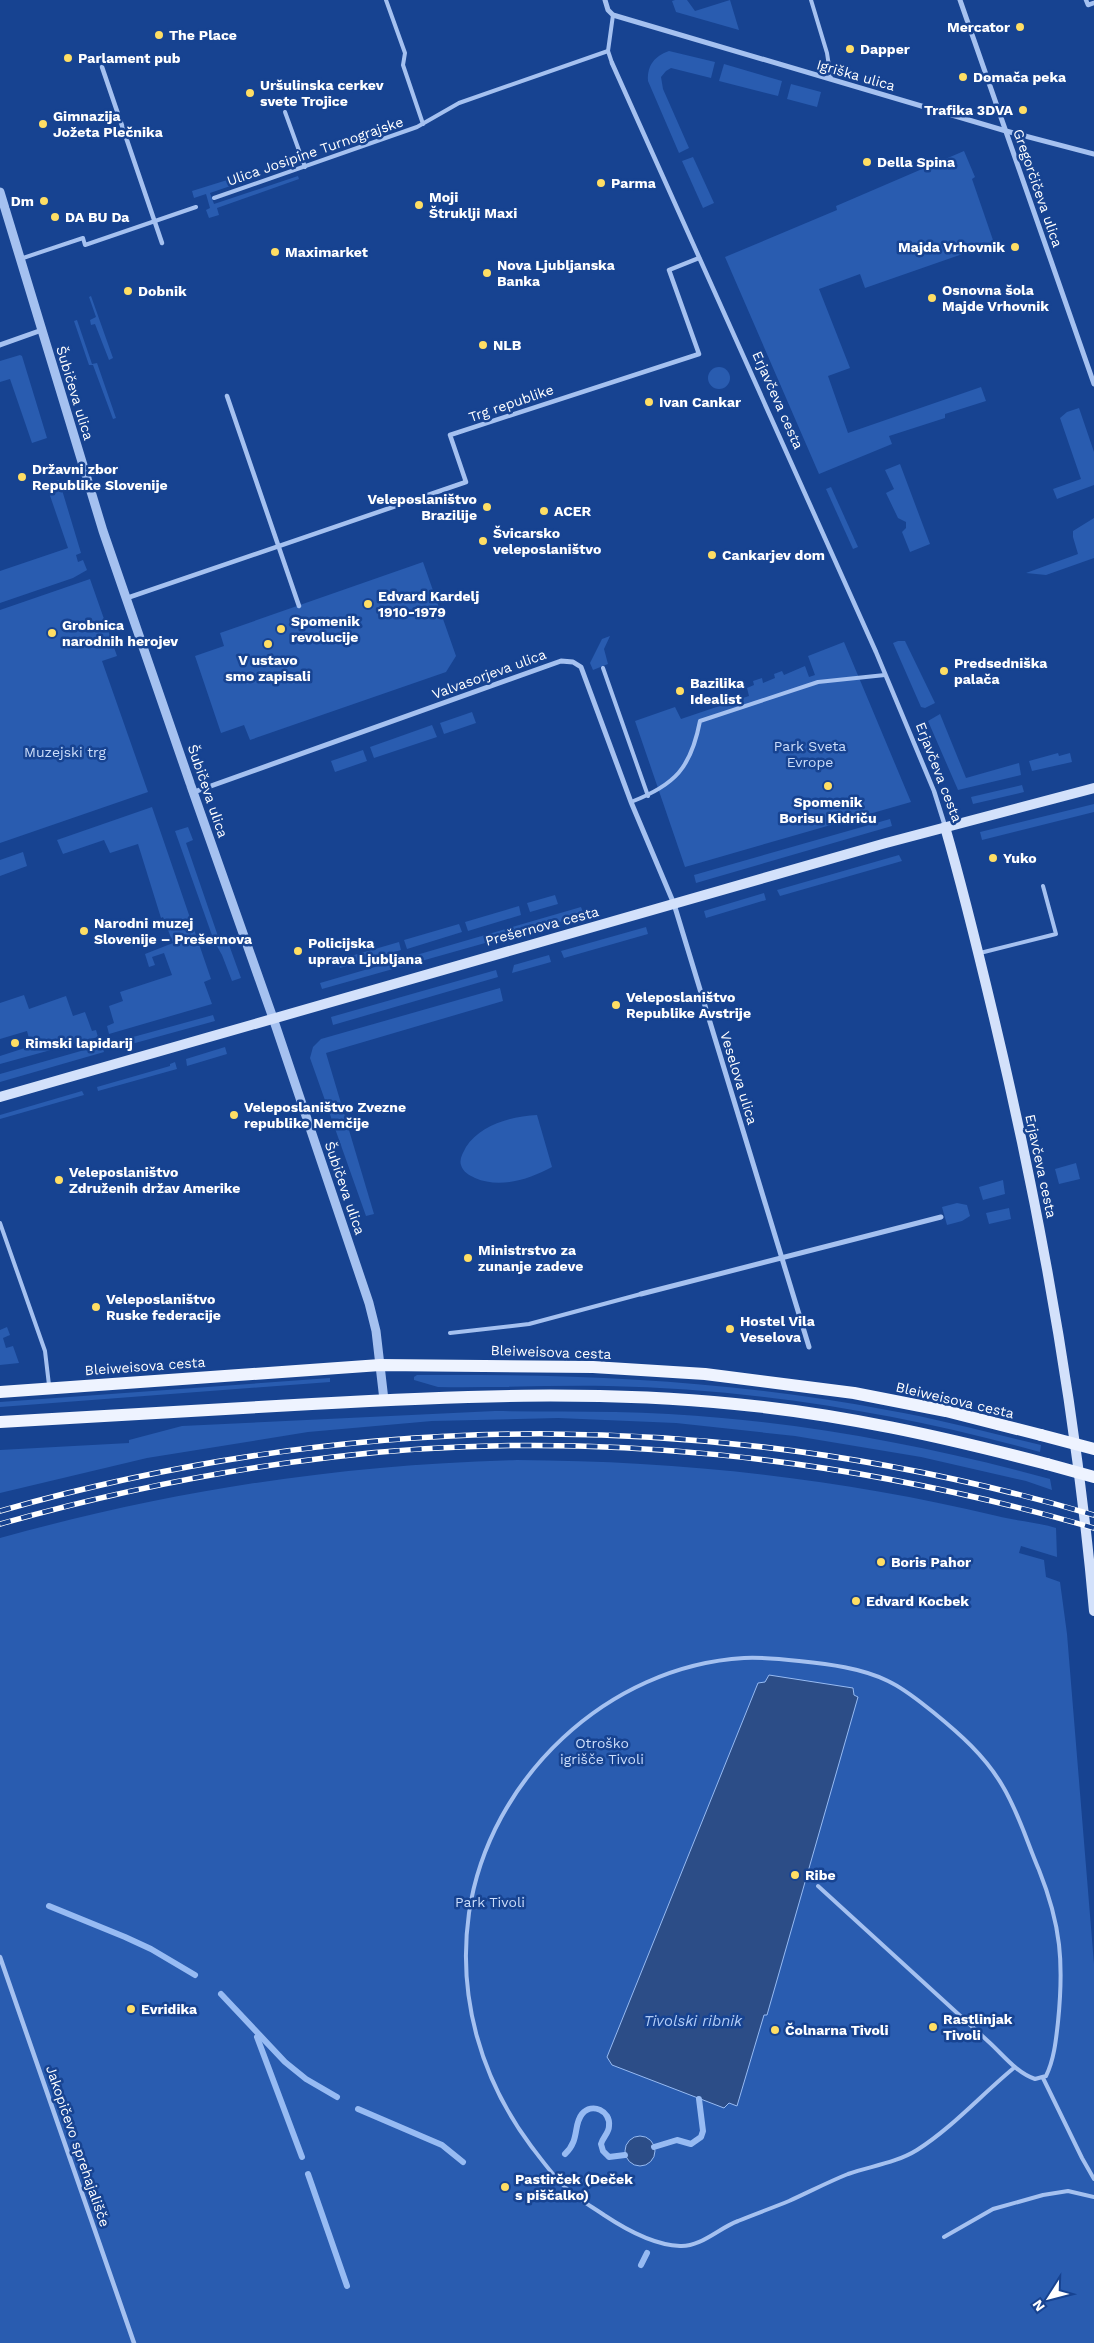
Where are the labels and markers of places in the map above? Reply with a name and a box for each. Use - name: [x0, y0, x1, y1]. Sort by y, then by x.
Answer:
- place label: Mercator: [947, 19, 1010, 35]
- marker: Mercator: [1014, 21, 1026, 33]
- place label: The Place: [169, 27, 237, 43]
- marker: The Place: [153, 29, 165, 41]
- place label: Dapper: [860, 41, 910, 57]
- marker: Dapper: [844, 43, 856, 55]
- place label: Parlament pub: [78, 50, 181, 66]
- marker: Parlament pub: [62, 52, 74, 64]
- place label: Domača peka: [973, 69, 1067, 85]
- marker: Domača peka: [957, 71, 969, 83]
- place label: Uršulinska cerkev svete Trojice: [260, 77, 384, 109]
- marker: Uršulinska cerkev svete Trojice: [244, 87, 256, 99]
- place label: Trafika 3DVA: [924, 102, 1014, 118]
- marker: Trafika 3DVA: [1017, 104, 1029, 116]
- place label: Gimnazija Jožeta Plečnika: [53, 108, 164, 140]
- marker: Gimnazija Jožeta Plečnika: [37, 118, 49, 130]
- place label: Della Spina: [877, 154, 956, 170]
- marker: Della Spina: [861, 156, 873, 168]
- place label: Parma: [611, 175, 657, 191]
- marker: Parma: [595, 177, 607, 189]
- place label: Moji Štruklji Maxi: [429, 189, 517, 221]
- place label: Dm: [11, 193, 34, 209]
- marker: Dm: [38, 195, 50, 207]
- marker: Moji Štruklji Maxi: [413, 199, 425, 211]
- place label: DA BU Da: [65, 209, 130, 225]
- marker: DA BU Da: [49, 211, 61, 223]
- place label: Majda Vrhovnik: [898, 239, 1005, 255]
- marker: Majda Vrhovnik: [1009, 241, 1021, 253]
- place label: Maximarket: [285, 244, 368, 260]
- marker: Maximarket: [269, 246, 281, 258]
- place label: Nova Ljubljanska Banka: [497, 257, 616, 289]
- marker: Nova Ljubljanska Banka: [481, 267, 493, 279]
- place label: Osnovna šola Majde Vrhovnik: [942, 282, 1049, 314]
- place label: Dobnik: [138, 283, 187, 299]
- marker: Dobnik: [122, 285, 134, 297]
- marker: Osnovna šola Majde Vrhovnik: [926, 292, 938, 304]
- place label: NLB: [493, 337, 522, 353]
- marker: NLB: [477, 339, 489, 351]
- place label: Ivan Cankar: [659, 394, 741, 410]
- marker: Ivan Cankar: [643, 396, 655, 408]
- place label: Državni zbor Republike Slovenije: [32, 461, 168, 493]
- marker: Državni zbor Republike Slovenije: [16, 471, 28, 483]
- place label: Veleposlaništvo Brazilije: [368, 491, 477, 523]
- marker: Veleposlaništvo Brazilije: [481, 501, 493, 513]
- place label: ACER: [554, 503, 592, 519]
- marker: ACER: [538, 505, 550, 517]
- place label: Švicarsko veleposlaništvo: [492, 525, 601, 557]
- marker: Švicarsko veleposlaništvo: [477, 535, 489, 547]
- place label: Cankarjev dom: [722, 547, 825, 563]
- marker: Cankarjev dom: [706, 549, 718, 561]
- place label: Edvard Kardelj 1910-1979: [378, 588, 479, 620]
- marker: Edvard Kardelj 1910-1979: [362, 598, 374, 610]
- place label: Spomenik revolucije: [291, 613, 360, 645]
- place label: Grobnica narodnih herojev: [62, 617, 178, 649]
- marker: Spomenik revolucije: [275, 623, 287, 635]
- marker: Grobnica narodnih herojev: [46, 627, 58, 639]
- marker: V ustavo smo zapisali: [262, 638, 274, 650]
- place label: V ustavo smo zapisali: [225, 652, 311, 684]
- place label: Predsedniška palača: [954, 655, 1048, 687]
- marker: Predsedniška palača: [938, 665, 950, 677]
- place label: Bazilika Idealist: [690, 675, 745, 707]
- marker: Bazilika Idealist: [674, 685, 686, 697]
- marker: Spomenik Borisu Kidriču: [822, 780, 834, 792]
- place label: Spomenik Borisu Kidriču: [779, 794, 877, 826]
- place label: Yuko: [1003, 850, 1037, 866]
- marker: Yuko: [987, 852, 999, 864]
- place label: Narodni muzej Slovenije – Prešernova: [94, 915, 253, 947]
- marker: Narodni muzej Slovenije – Prešernova: [78, 925, 90, 937]
- place label: Policijska uprava Ljubljana: [308, 935, 423, 967]
- marker: Policijska uprava Ljubljana: [292, 945, 304, 957]
- place label: Veleposlaništvo Republike Avstrije: [626, 989, 751, 1021]
- marker: Veleposlaništvo Republike Avstrije: [610, 999, 622, 1011]
- place label: Rimski lapidarij: [25, 1035, 133, 1051]
- marker: Rimski lapidarij: [9, 1037, 21, 1049]
- place label: Veleposlaništvo Zvezne republike Nemčije: [244, 1099, 406, 1131]
- marker: Veleposlaništvo Zvezne republike Nemčije: [228, 1109, 240, 1121]
- place label: Veleposlaništvo Združenih držav Amerike: [69, 1164, 240, 1196]
- marker: Veleposlaništvo Združenih držav Amerike: [53, 1174, 65, 1186]
- place label: Ministrstvo za zunanje zadeve: [478, 1242, 583, 1274]
- marker: Ministrstvo za zunanje zadeve: [462, 1252, 474, 1264]
- place label: Veleposlaništvo Ruske federacije: [106, 1291, 221, 1323]
- marker: Veleposlaništvo Ruske federacije: [90, 1301, 102, 1313]
- place label: Hostel Vila Veselova: [740, 1313, 816, 1345]
- marker: Hostel Vila Veselova: [724, 1323, 736, 1335]
- place label: Boris Pahor: [891, 1554, 971, 1570]
- marker: Boris Pahor: [875, 1556, 887, 1568]
- place label: Edvard Kocbek: [866, 1593, 969, 1609]
- marker: Edvard Kocbek: [850, 1595, 862, 1607]
- place label: Ribe: [805, 1867, 836, 1883]
- marker: Ribe: [789, 1869, 801, 1881]
- place label: Evridika: [141, 2001, 198, 2017]
- marker: Evridika: [125, 2003, 137, 2015]
- place label: Rastlinjak Tivoli: [943, 2011, 1013, 2043]
- marker: Rastlinjak Tivoli: [927, 2021, 939, 2033]
- place label: Čolnarna Tivoli: [785, 2022, 889, 2038]
- marker: Čolnarna Tivoli: [769, 2024, 781, 2036]
- place label: Pastirček (Deček s piščalko): [515, 2171, 633, 2203]
- marker: Pastirček (Deček s piščalko): [499, 2181, 511, 2193]

